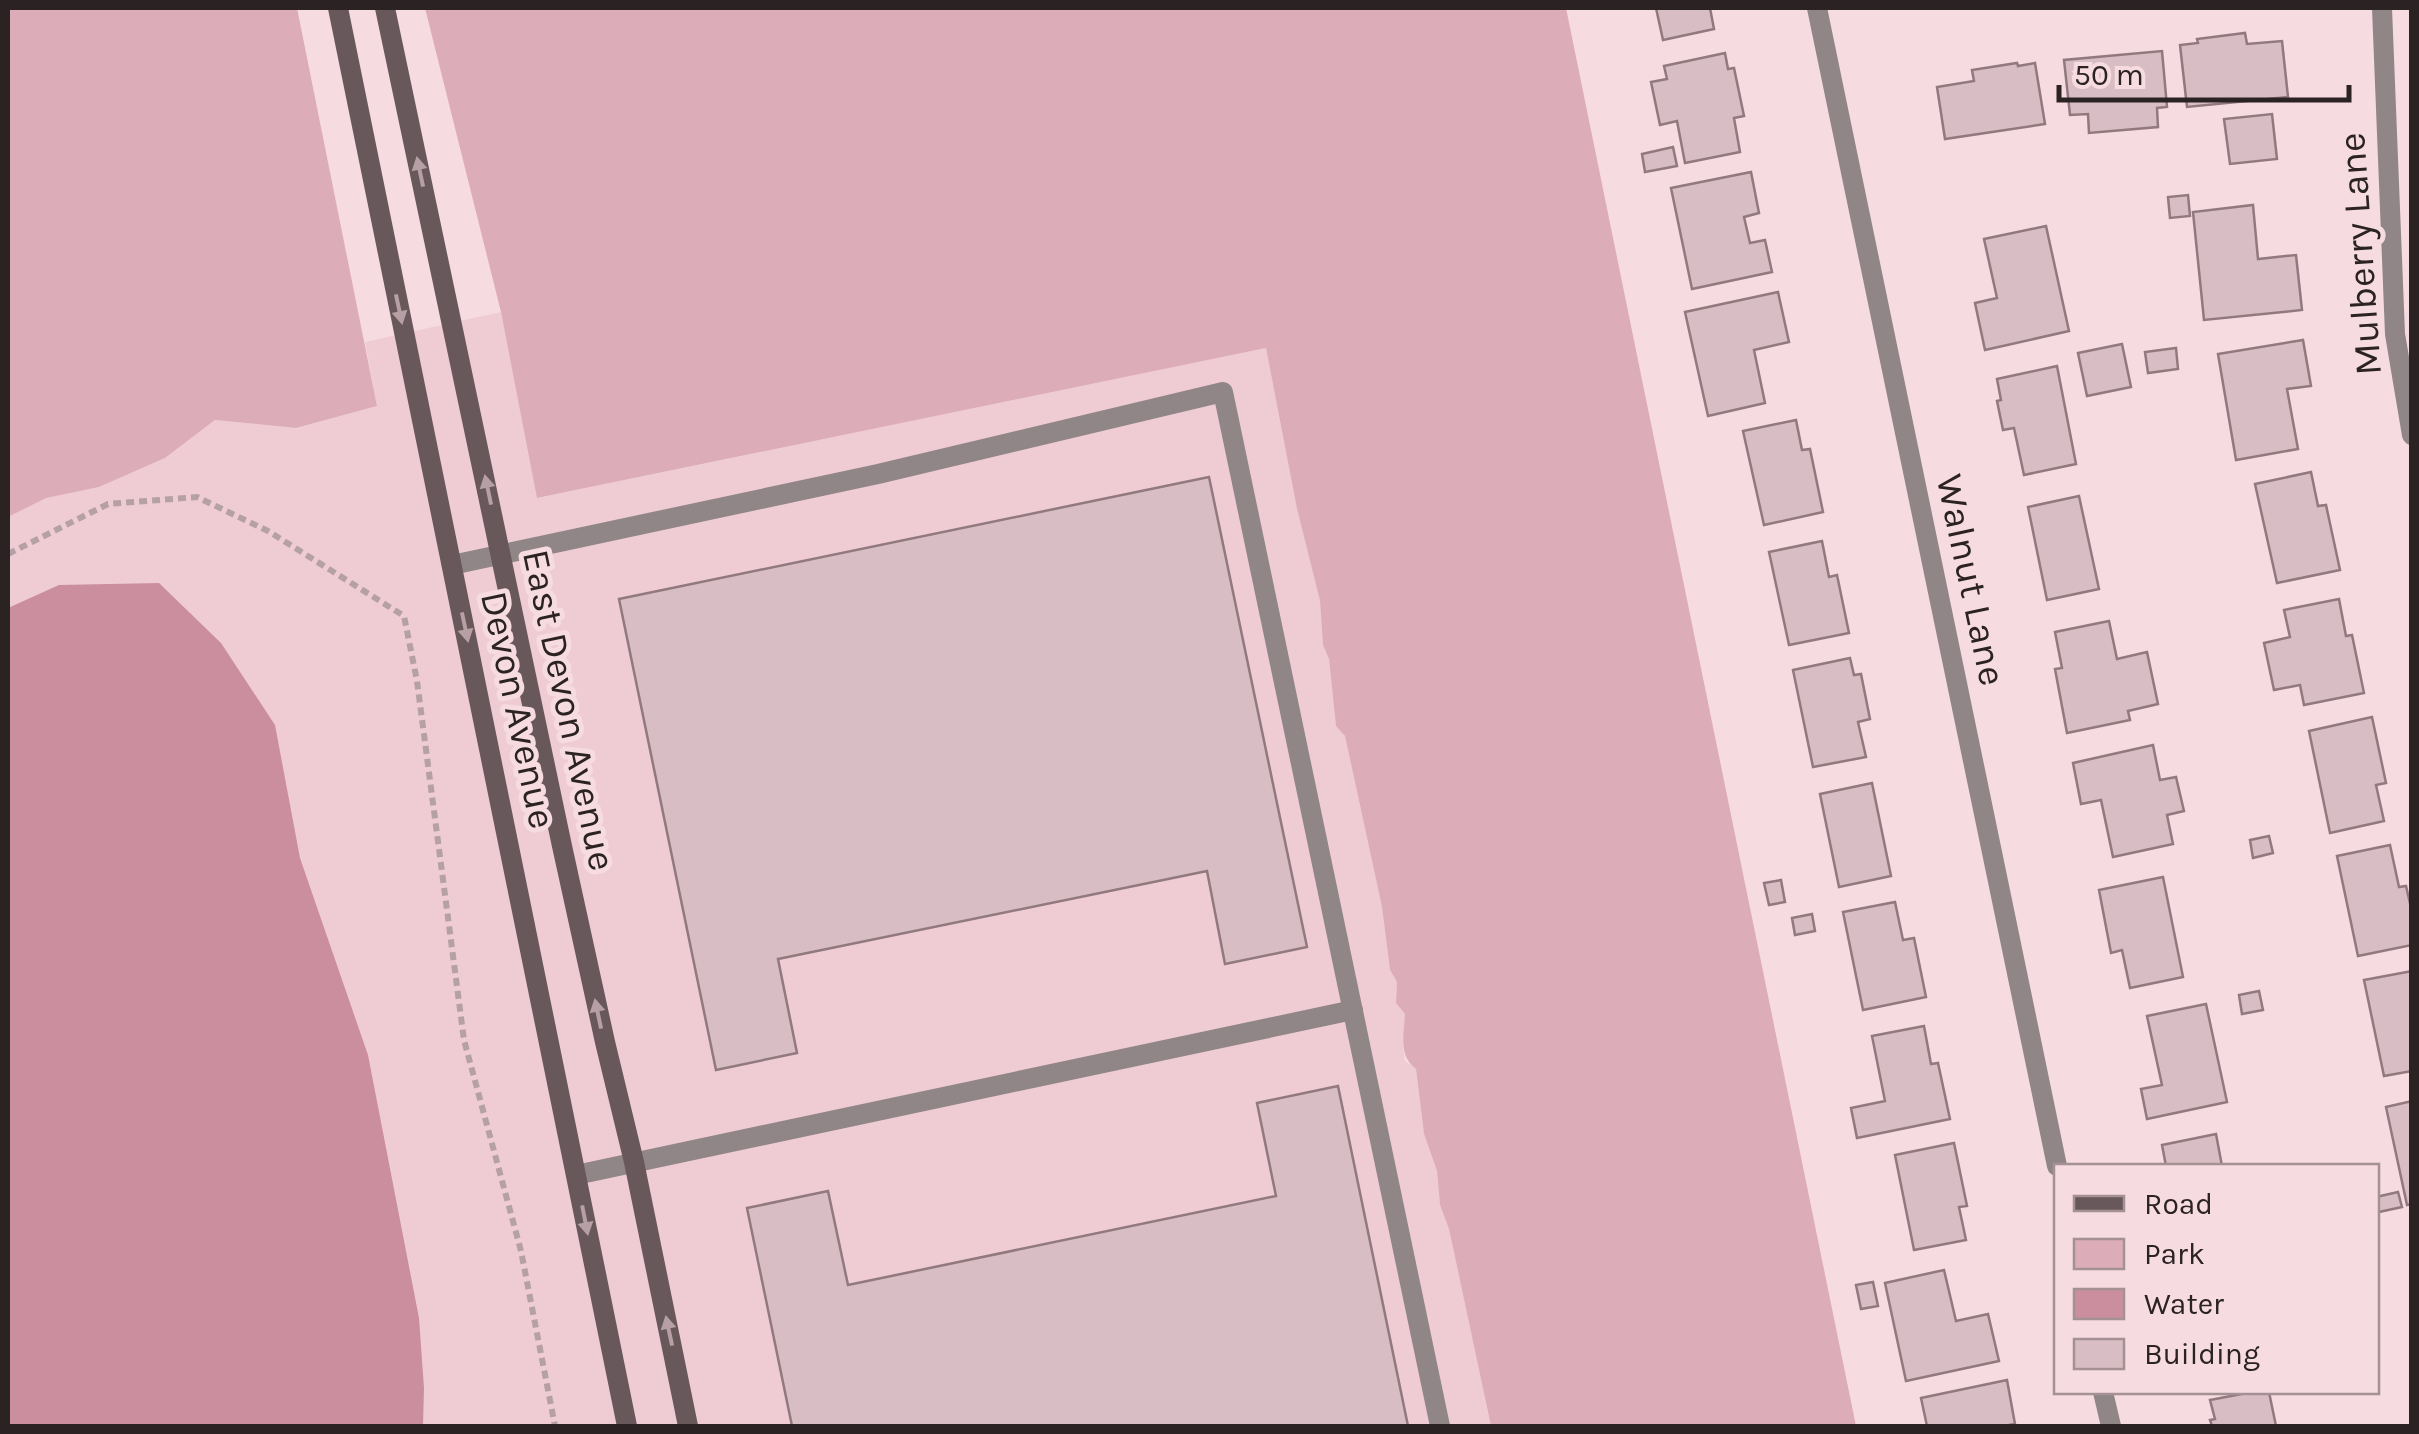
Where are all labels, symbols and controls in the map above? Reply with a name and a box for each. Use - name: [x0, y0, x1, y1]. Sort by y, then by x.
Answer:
- scale bar: [2059, 40, 2349, 102]
- text: 50 m: [2074, 57, 2144, 93]
- street label: Mulberry Lane: [2329, 131, 2391, 377]
- one-way arrow: [412, 157, 427, 188]
- one-way arrow: [392, 294, 408, 325]
- street label: Walnut Lane: [1927, 470, 2015, 690]
- one-way arrow: [479, 474, 495, 505]
- street label: East Devon Avenue: [513, 545, 625, 875]
- street label: Devon Avenue: [471, 587, 565, 833]
- one-way arrow: [457, 612, 473, 643]
- one-way arrow: [590, 998, 606, 1029]
- legend: [2054, 1164, 2379, 1394]
- text: Road: [2144, 1186, 2213, 1222]
- one-way arrow: [578, 1205, 594, 1236]
- text: Park: [2144, 1236, 2205, 1272]
- text: Water: [2144, 1286, 2224, 1322]
- one-way arrow: [660, 1315, 676, 1346]
- text: Building: [2144, 1336, 2260, 1372]

